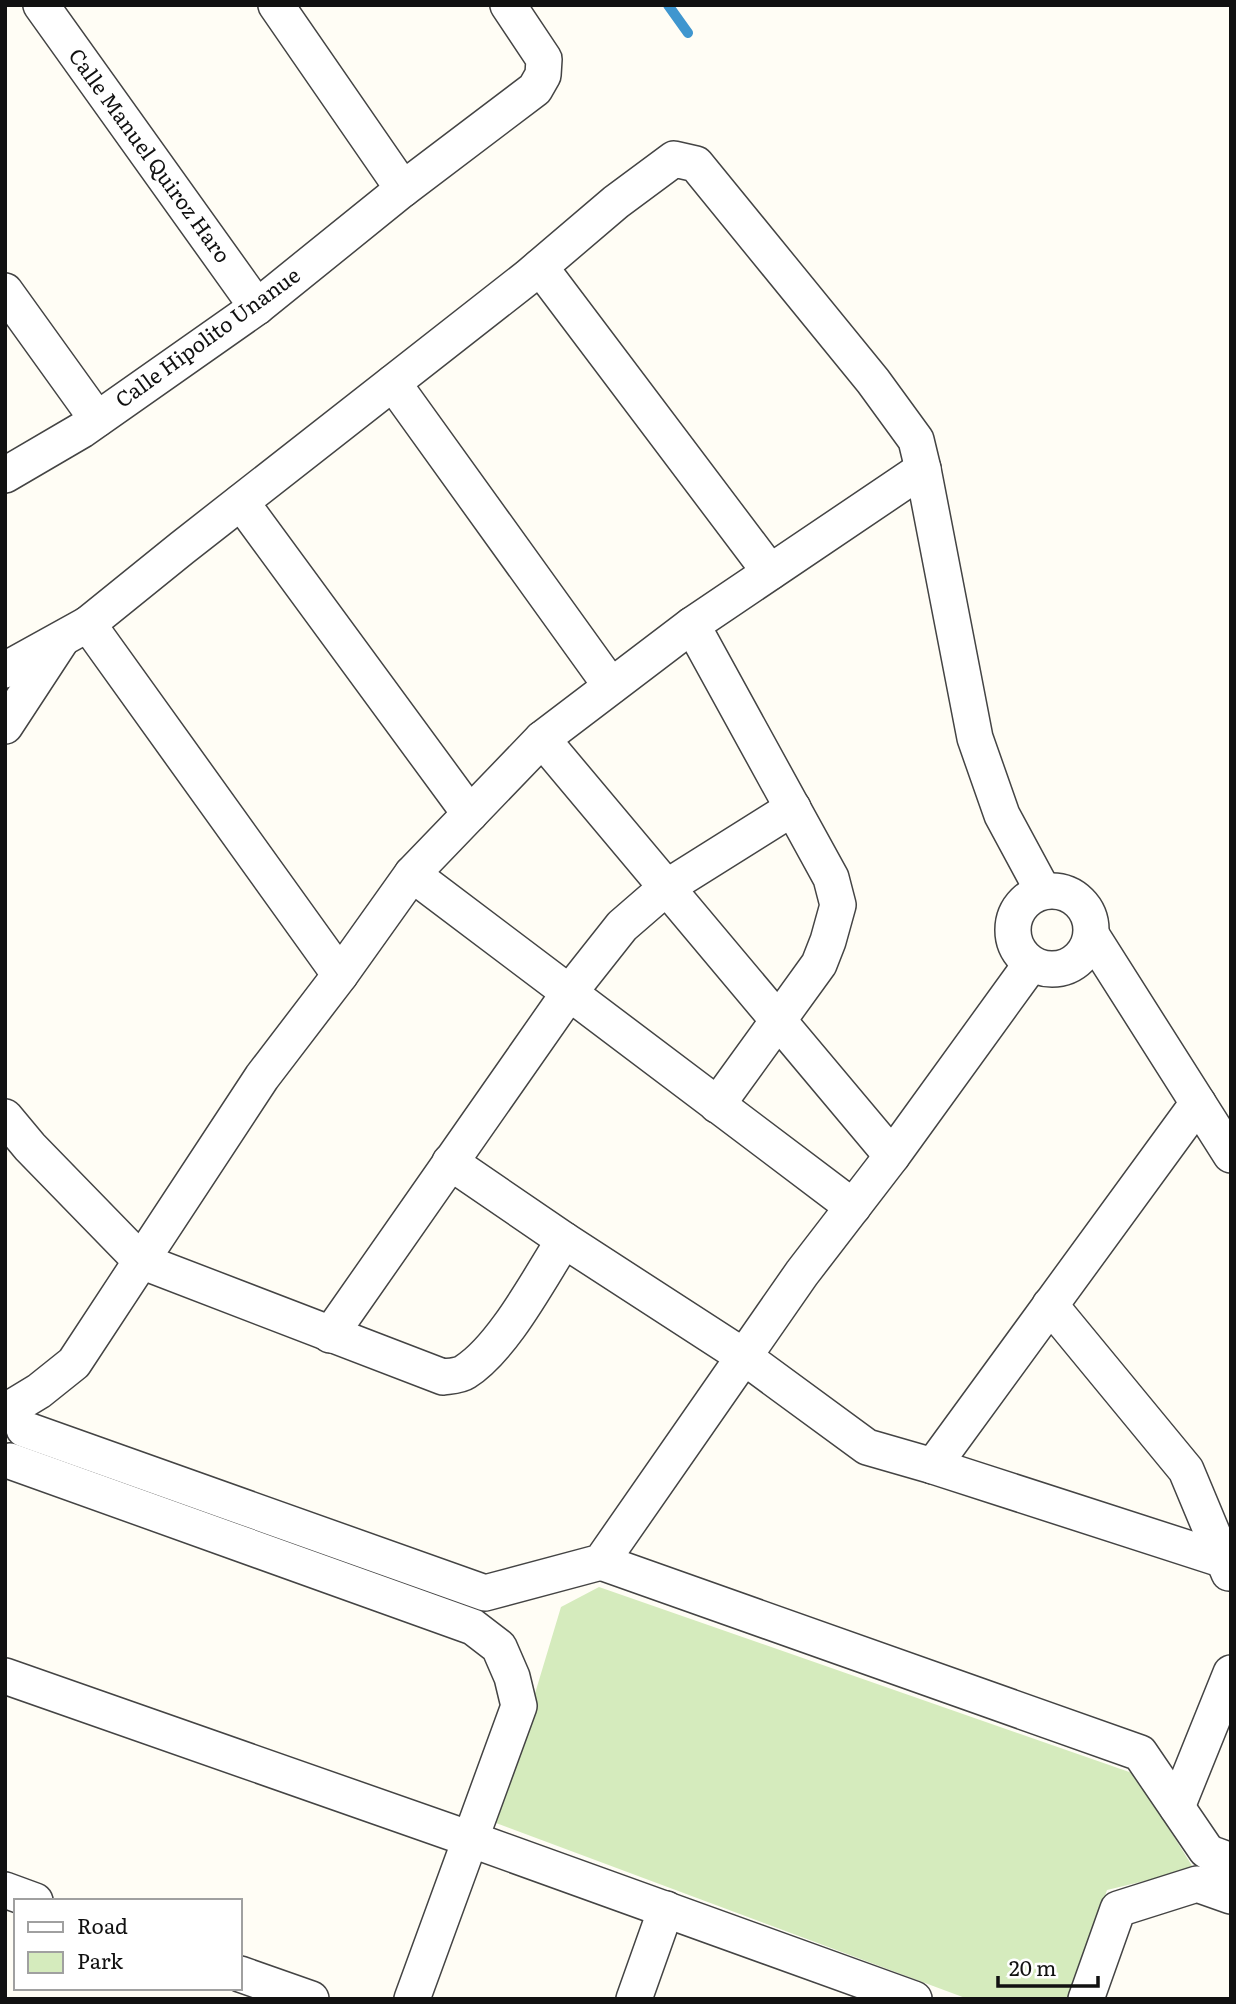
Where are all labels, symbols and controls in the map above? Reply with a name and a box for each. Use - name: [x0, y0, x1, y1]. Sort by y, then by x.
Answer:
- street label: Calle Manuel Quiroz Haro: [63, 41, 239, 268]
- street label: Calle Hipolito Unanue: [108, 258, 305, 414]
- legend: [14, 1899, 242, 1990]
- text: Road: [77, 1909, 128, 1940]
- text: Park: [77, 1944, 123, 1975]
- scale bar: [998, 1944, 1098, 1988]
- text: 20 m: [1009, 1951, 1056, 1982]

